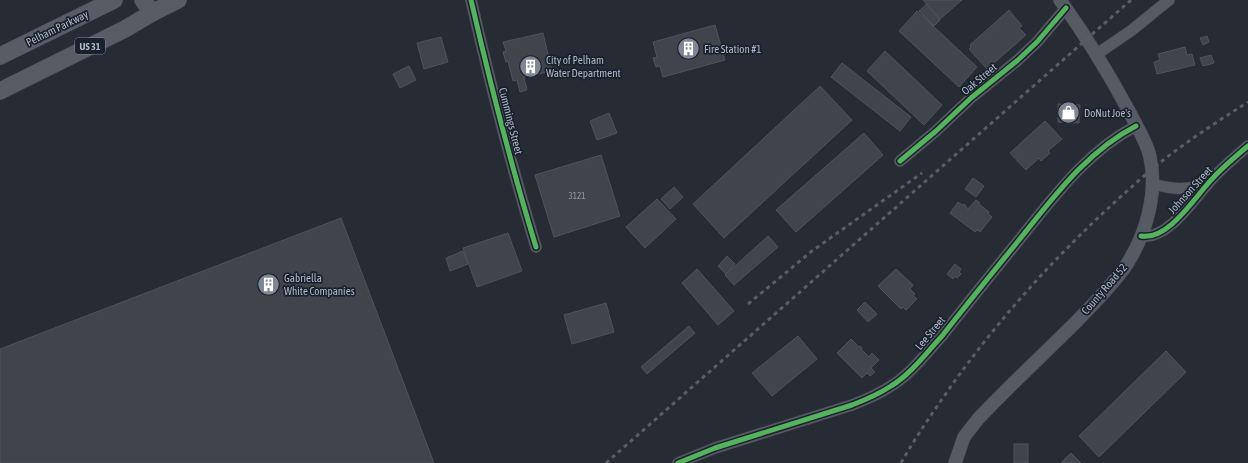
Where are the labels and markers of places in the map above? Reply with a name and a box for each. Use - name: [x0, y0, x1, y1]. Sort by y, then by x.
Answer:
- building icon: Fire Station #1: [675, 36, 701, 62]
- place label: Fire Station #1: [704, 43, 761, 55]
- building icon: City of Pelham Water Department: [517, 53, 543, 79]
- place label: City of Pelham Water Department: [546, 54, 621, 79]
- shop icon: DoNut Joe's: [1055, 100, 1081, 126]
- place label: DoNut Joe's: [1084, 107, 1131, 119]
- building icon: Gabriella White Companies: [255, 271, 281, 297]
- place label: Gabriella White Companies: [284, 272, 355, 297]

